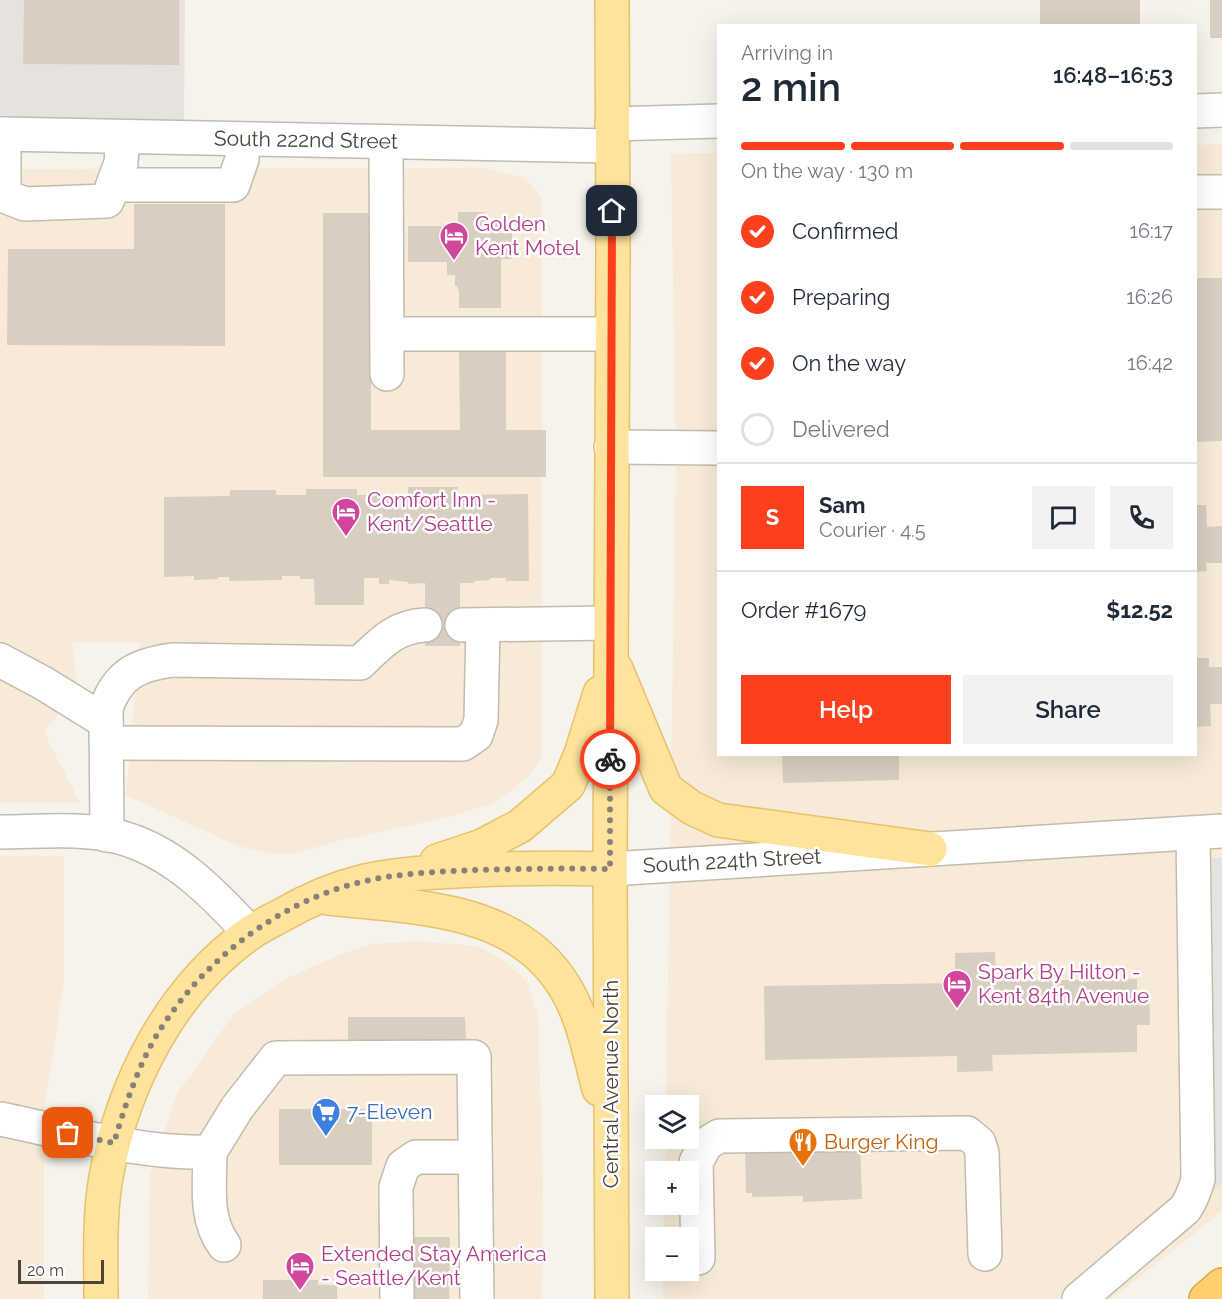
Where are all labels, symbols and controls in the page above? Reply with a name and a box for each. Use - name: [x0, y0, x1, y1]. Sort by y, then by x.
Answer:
- text: Arriving in: [741, 41, 833, 65]
- text: 16:48–16:53: [1053, 62, 1173, 88]
- text: 2 min: [741, 64, 841, 110]
- street label: South 222nd Street: [214, 125, 398, 154]
- text: On the way · 130 m: [741, 159, 913, 183]
- pin: [586, 185, 637, 236]
- icon: home: [595, 194, 628, 227]
- place label: Golden Kent Motel: [475, 211, 580, 260]
- icon: check: [741, 215, 774, 248]
- text: Confirmed: [792, 218, 899, 244]
- text: 16:17: [1129, 219, 1173, 243]
- hotel icon: Golden Kent Motel: [438, 220, 470, 262]
- icon: check: [741, 281, 774, 314]
- text: Preparing: [792, 284, 890, 310]
- text: 16:26: [1126, 285, 1173, 309]
- icon: check: [741, 347, 774, 380]
- text: On the way: [792, 350, 906, 376]
- text: 16:42: [1127, 351, 1173, 375]
- text: Delivered: [792, 416, 890, 442]
- button: chat: [1032, 486, 1095, 549]
- button: phone: [1110, 486, 1173, 549]
- place label: Comfort Inn - Kent/Seattle: [367, 487, 496, 536]
- text: Sam: [819, 492, 866, 518]
- hotel icon: Comfort Inn - Kent/Seattle: [330, 496, 362, 538]
- text: S: [766, 504, 779, 530]
- text: Courier · 4.5: [819, 518, 926, 542]
- text: Order #1679: [741, 597, 867, 623]
- text: $12.52: [1106, 597, 1173, 623]
- button: Help: [741, 675, 951, 744]
- button: Share: [963, 675, 1173, 744]
- courier: [580, 729, 640, 789]
- icon: bike: [594, 743, 627, 776]
- street label: South 224th Street: [642, 843, 822, 878]
- place label: Spark By Hilton - Kent 84th Avenue: [978, 959, 1149, 1008]
- hotel icon: Spark By Hilton - Kent 84th Avenue: [941, 968, 973, 1010]
- street label: Central Avenue North: [598, 980, 623, 1188]
- map controls: [645, 1095, 699, 1281]
- button: layers: [645, 1095, 699, 1149]
- supermarket icon: 7-Eleven: [310, 1096, 342, 1138]
- place label: 7-Eleven: [347, 1099, 432, 1124]
- pin: [42, 1107, 93, 1158]
- icon: bag: [51, 1116, 84, 1149]
- restaurant icon: Burger King: [787, 1126, 819, 1168]
- place label: Burger King: [824, 1129, 938, 1154]
- button: +: [645, 1161, 699, 1215]
- button: −: [645, 1227, 699, 1281]
- place label: Extended Stay America - Seattle/Kent: [321, 1241, 547, 1290]
- hotel icon: Extended Stay America - Seattle/Kent: [284, 1250, 316, 1292]
- scale bar: [18, 1257, 104, 1284]
- text: 20 m: [27, 1261, 64, 1280]

